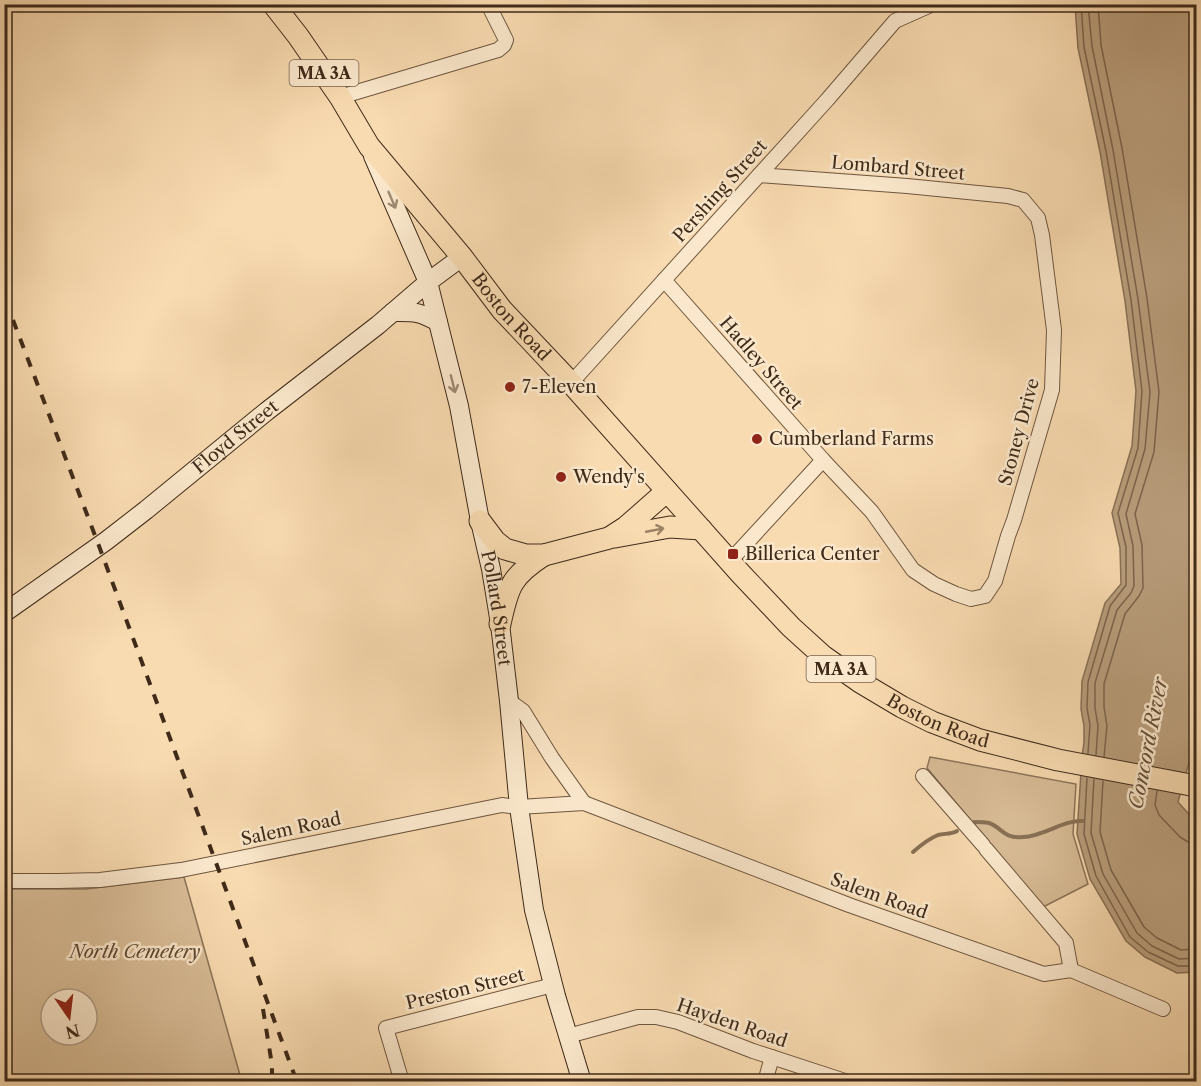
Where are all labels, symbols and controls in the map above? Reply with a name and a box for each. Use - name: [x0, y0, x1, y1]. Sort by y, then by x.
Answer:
- road number: MA 3A: [290, 60, 358, 86]
- street label: Pershing Street: [668, 135, 772, 247]
- street label: Lombard Street: [830, 151, 966, 185]
- one-way arrow: [387, 191, 398, 209]
- street label: Boston Road: [467, 269, 555, 365]
- street label: Hadley Street: [715, 312, 808, 414]
- one-way arrow: [448, 375, 460, 394]
- place label: 7-Eleven: [522, 376, 597, 398]
- street label: Stoney Drive: [994, 376, 1044, 488]
- marker: 7-Eleven: [503, 380, 517, 394]
- street label: Floyd Street: [188, 395, 283, 478]
- place label: Cumberland Farms: [769, 428, 934, 450]
- marker: Cumberland Farms: [750, 432, 764, 446]
- place label: Wendy's: [572, 466, 645, 488]
- marker: Wendy's: [554, 470, 568, 484]
- one-way arrow: [645, 524, 664, 535]
- place label: Billerica Center: [745, 543, 880, 565]
- marker: Billerica Center: [726, 547, 740, 561]
- street label: Pollard Street: [476, 548, 516, 668]
- road number: MA 3A: [806, 656, 876, 682]
- water label: Concord River: [1123, 673, 1173, 811]
- street label: Boston Road: [883, 689, 991, 753]
- street label: Salem Road: [239, 808, 343, 850]
- street label: Salem Road: [827, 868, 931, 924]
- park label: North Cemetery: [68, 941, 200, 963]
- street label: Preston Street: [403, 963, 527, 1014]
- north arrow: [39, 987, 99, 1047]
- street label: Hayden Road: [674, 994, 790, 1052]
- text: N: [63, 1020, 82, 1043]

